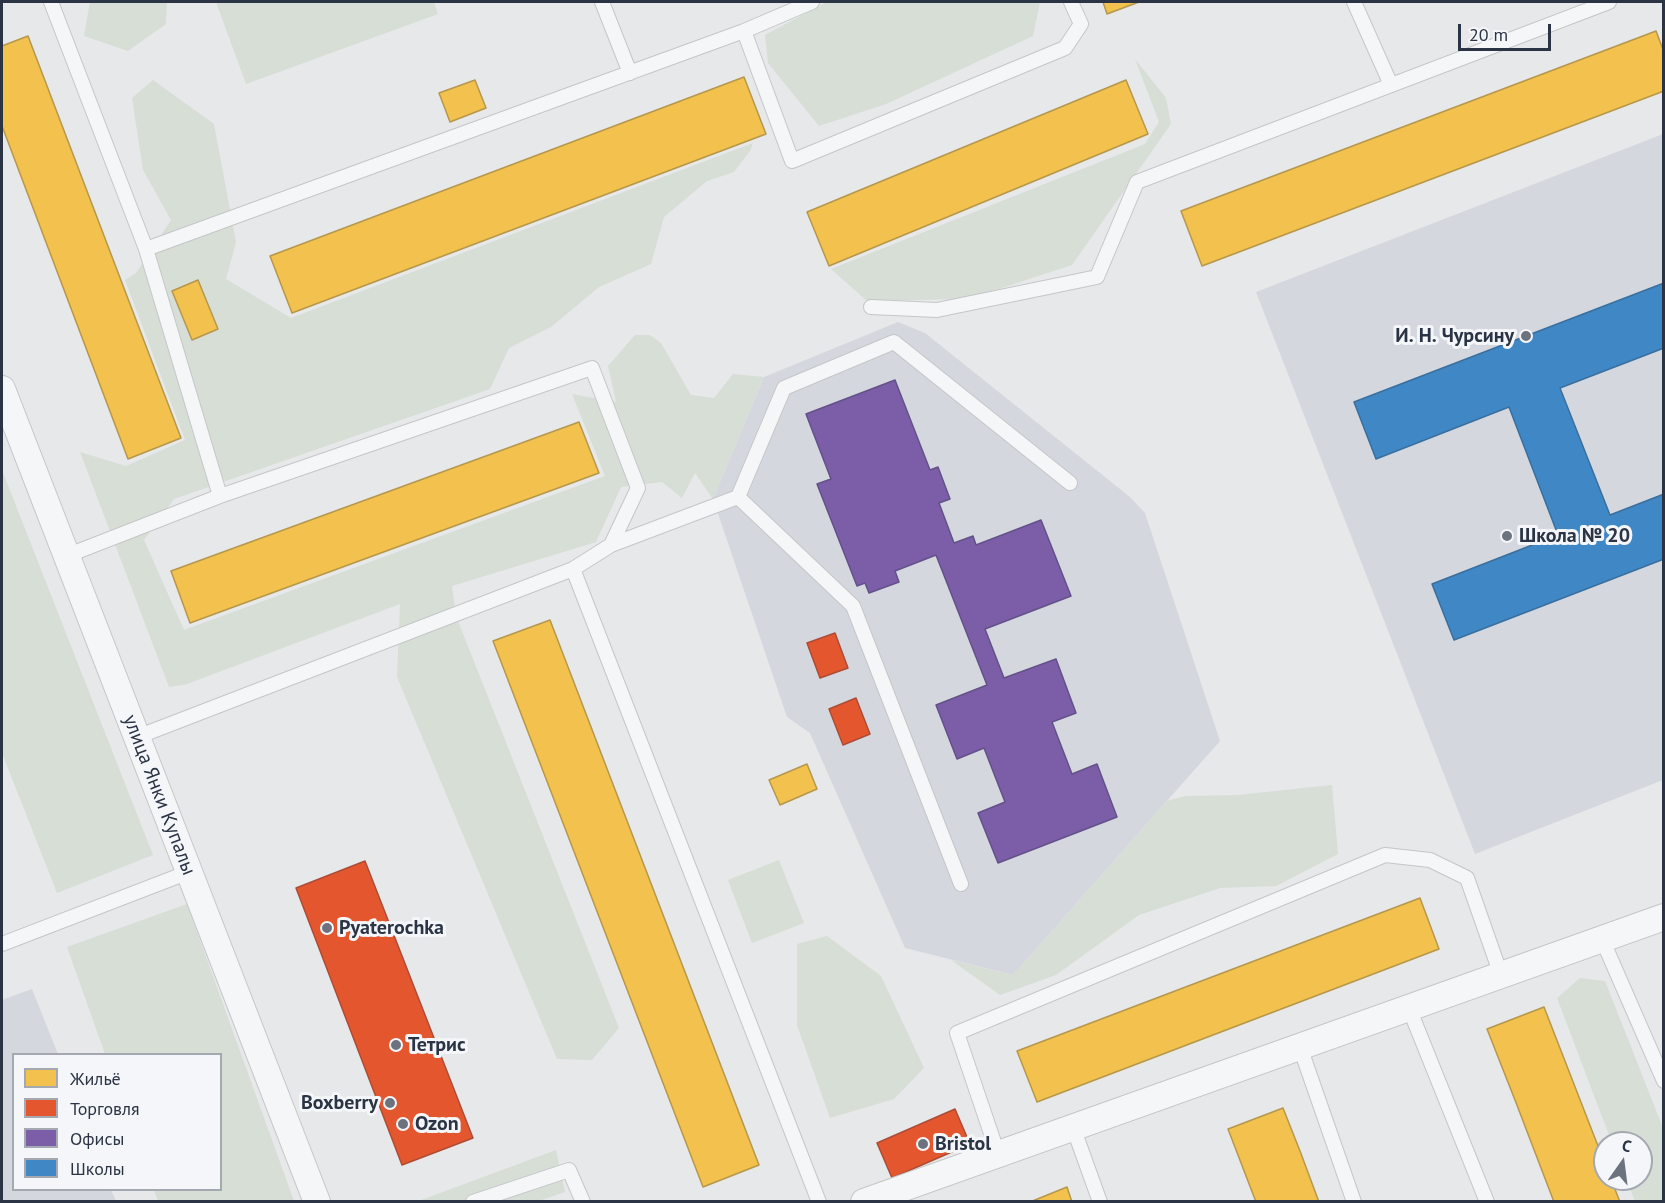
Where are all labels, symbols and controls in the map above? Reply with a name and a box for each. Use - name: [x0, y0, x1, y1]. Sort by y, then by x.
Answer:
- scale bar: [1461, 12, 1554, 50]
- text: 20 m: [1469, 23, 1508, 46]
- place label: И. Н. Чурсину: [1395, 324, 1514, 348]
- marker: И. Н. Чурсину: [1519, 329, 1533, 343]
- place label: Школа № 20: [1519, 524, 1630, 548]
- marker: Школа № 20: [1500, 529, 1514, 543]
- street label: улица Янки Купалы: [117, 712, 201, 878]
- place label: Pyaterochka: [339, 916, 444, 940]
- marker: Pyaterochka: [320, 921, 334, 935]
- place label: Тетрис: [408, 1033, 466, 1057]
- marker: Тетрис: [389, 1038, 403, 1052]
- legend: [12, 1053, 222, 1191]
- text: Жильё: [70, 1067, 121, 1090]
- place label: Boxberry: [301, 1091, 378, 1115]
- marker: Boxberry: [383, 1096, 397, 1110]
- text: Торговля: [70, 1097, 140, 1120]
- place label: Ozon: [415, 1112, 459, 1136]
- marker: Ozon: [396, 1117, 410, 1131]
- text: Офисы: [70, 1127, 124, 1150]
- north arrow: [1593, 1131, 1653, 1191]
- place label: Bristol: [935, 1132, 991, 1156]
- text: С: [1620, 1135, 1634, 1156]
- marker: Bristol: [916, 1137, 930, 1151]
- text: Школы: [70, 1157, 125, 1180]

